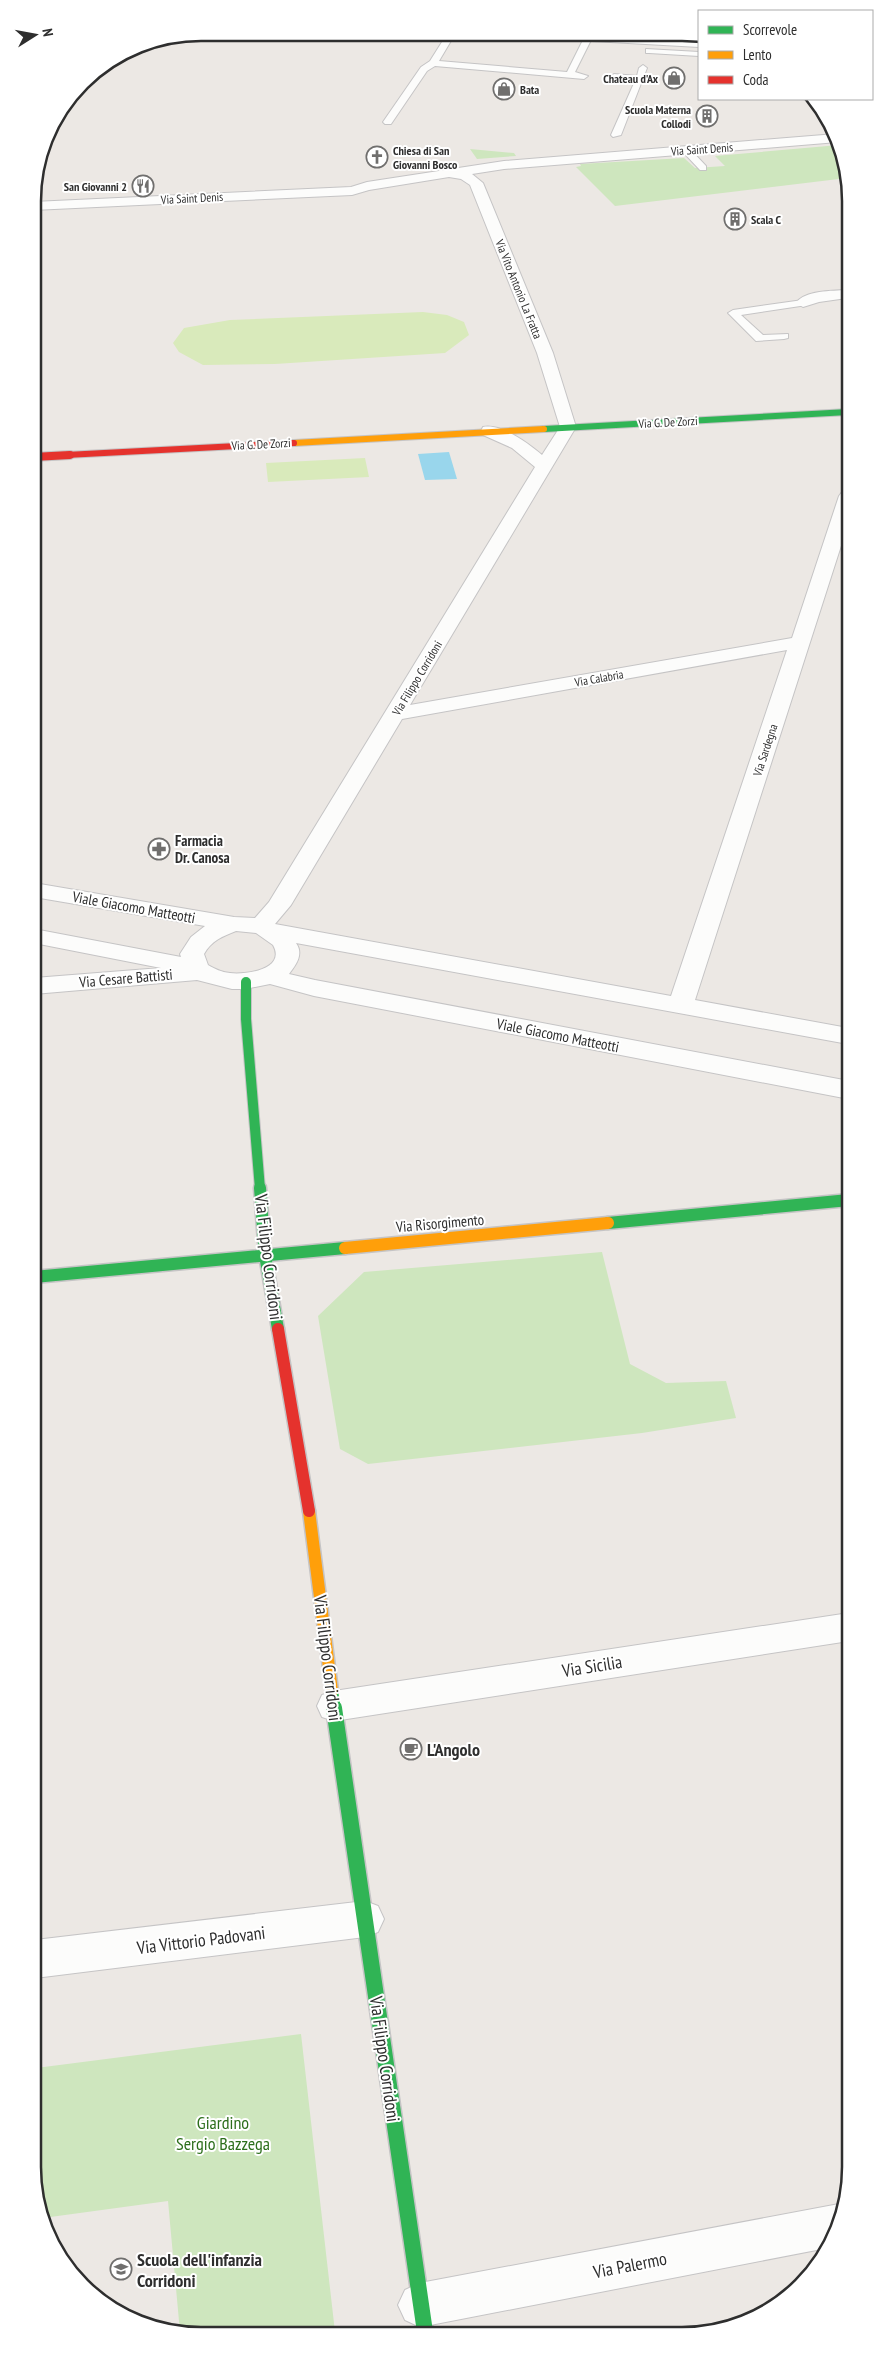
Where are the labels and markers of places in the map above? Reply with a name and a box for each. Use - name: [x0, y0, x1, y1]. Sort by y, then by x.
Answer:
- shop icon: Chateau d'Ax: [662, 66, 686, 90]
- place label: Chateau d'Ax: [603, 71, 659, 86]
- shop icon: Bata: [492, 77, 516, 101]
- place label: Bata: [520, 82, 539, 97]
- place label: Scuola Materna Collodi: [625, 102, 691, 131]
- building icon: Scuola Materna Collodi: [695, 104, 719, 128]
- place label: Chiesa di San Giovanni Bosco: [393, 143, 458, 172]
- church icon: Chiesa di San Giovanni Bosco: [365, 145, 389, 169]
- restaurant icon: San Giovanni 2: [131, 174, 155, 198]
- place label: San Giovanni 2: [64, 179, 127, 194]
- building icon: Scala C: [723, 207, 747, 231]
- place label: Scala C: [751, 212, 782, 227]
- place label: Farmacia Dr. Canosa: [175, 831, 230, 867]
- pharmacy icon: Farmacia Dr. Canosa: [147, 837, 171, 861]
- cafe icon: L'Angolo: [399, 1737, 423, 1761]
- place label: L'Angolo: [427, 1738, 480, 1761]
- place label: Scuola dell'infanzia Corridoni: [137, 2248, 262, 2292]
- school or university icon: Scuola dell'infanzia Corridoni: [109, 2257, 133, 2281]

